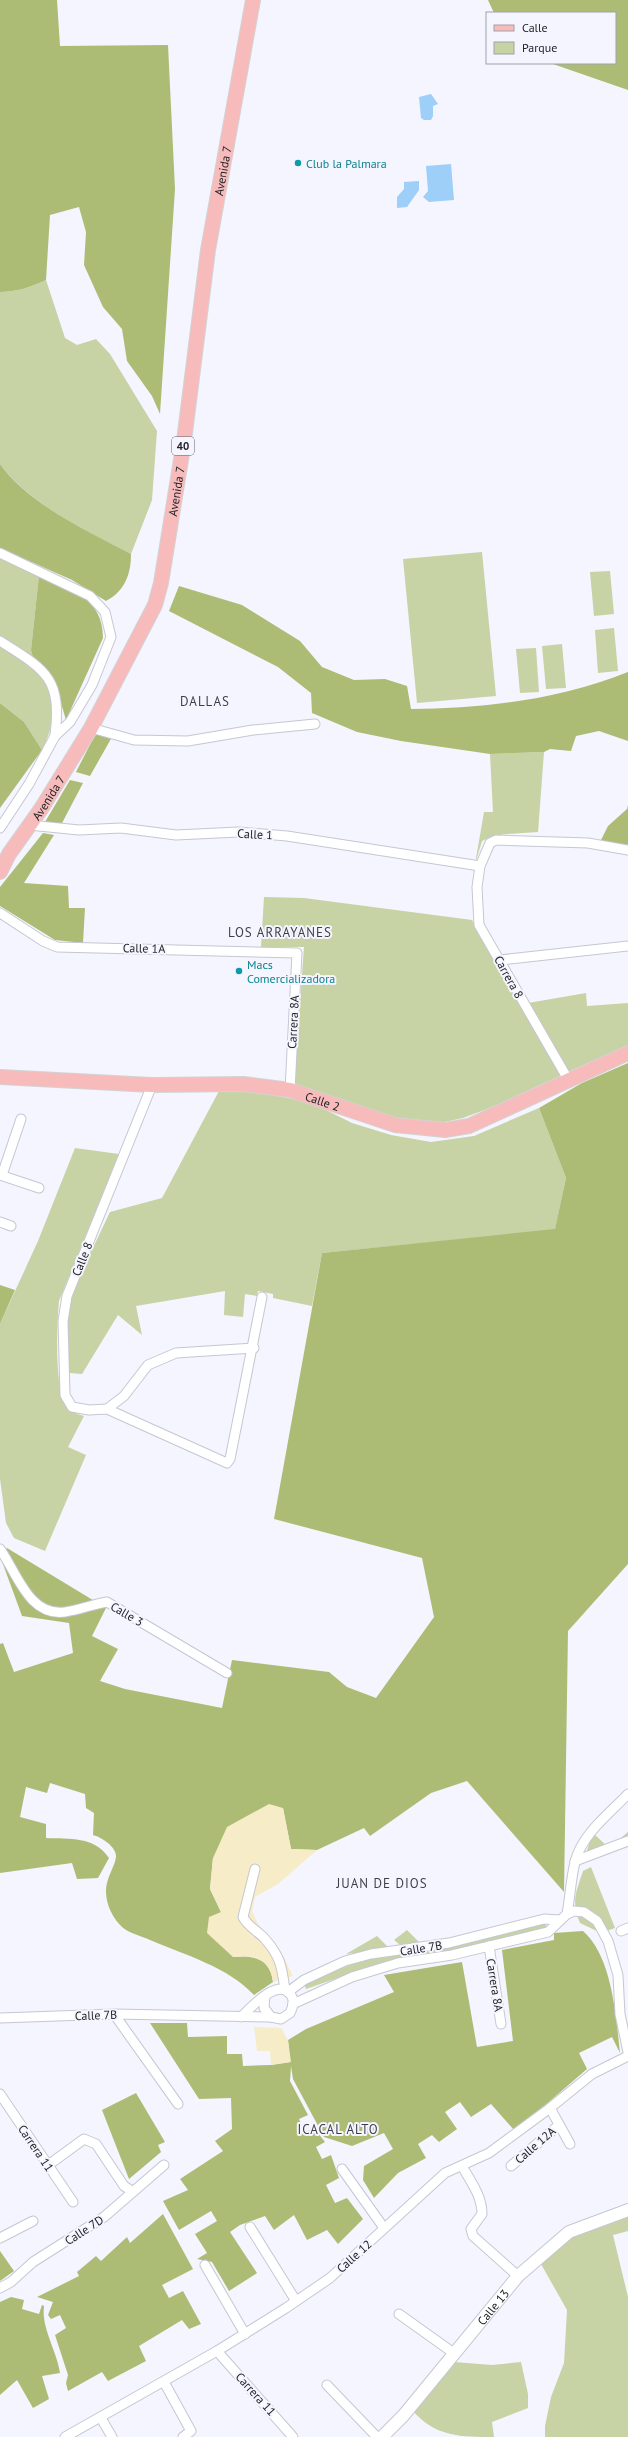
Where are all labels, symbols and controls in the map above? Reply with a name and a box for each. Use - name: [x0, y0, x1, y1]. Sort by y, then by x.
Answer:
- legend: [486, 12, 616, 64]
- text: Calle: [522, 20, 548, 35]
- text: Parque: [522, 40, 557, 55]
- street label: Avenida 7: [210, 145, 234, 197]
- place label: Club la Palmara: [306, 156, 387, 171]
- marker: Club la Palmara: [293, 158, 303, 168]
- road number: 40: [172, 437, 194, 455]
- street label: Avenida 7: [164, 465, 187, 517]
- district label: DALLAS: [180, 693, 230, 710]
- street label: Avenida 7: [28, 772, 68, 823]
- street label: Calle 1: [237, 826, 273, 842]
- district label: LOS ARRAYANES: [228, 924, 332, 941]
- street label: Calle 1A: [123, 940, 165, 956]
- street label: Carrera 8: [491, 953, 527, 1001]
- place label: Macs Comercializadora: [247, 957, 335, 986]
- marker: Macs Comercializadora: [234, 966, 244, 976]
- street label: Carrera 8A: [284, 995, 302, 1049]
- street label: Calle 2: [303, 1088, 342, 1114]
- street label: Calle 8: [68, 1240, 96, 1278]
- street label: Calle 3: [108, 1599, 146, 1629]
- district label: JUAN DE DIOS: [335, 1875, 428, 1892]
- street label: Calle 7B: [399, 1937, 443, 1959]
- street label: Carrera 8A: [483, 1957, 507, 2013]
- street label: Calle 7B: [75, 2007, 117, 2023]
- district label: ICACAL ALTO: [297, 2121, 379, 2138]
- street label: Carrera 11: [15, 2122, 57, 2174]
- street label: Calle 12A: [512, 2123, 558, 2167]
- street label: Calle 7D: [62, 2212, 106, 2248]
- street label: Calle 12: [333, 2236, 375, 2276]
- street label: Calle 13: [474, 2286, 512, 2328]
- street label: Carrera 11: [233, 2369, 279, 2419]

